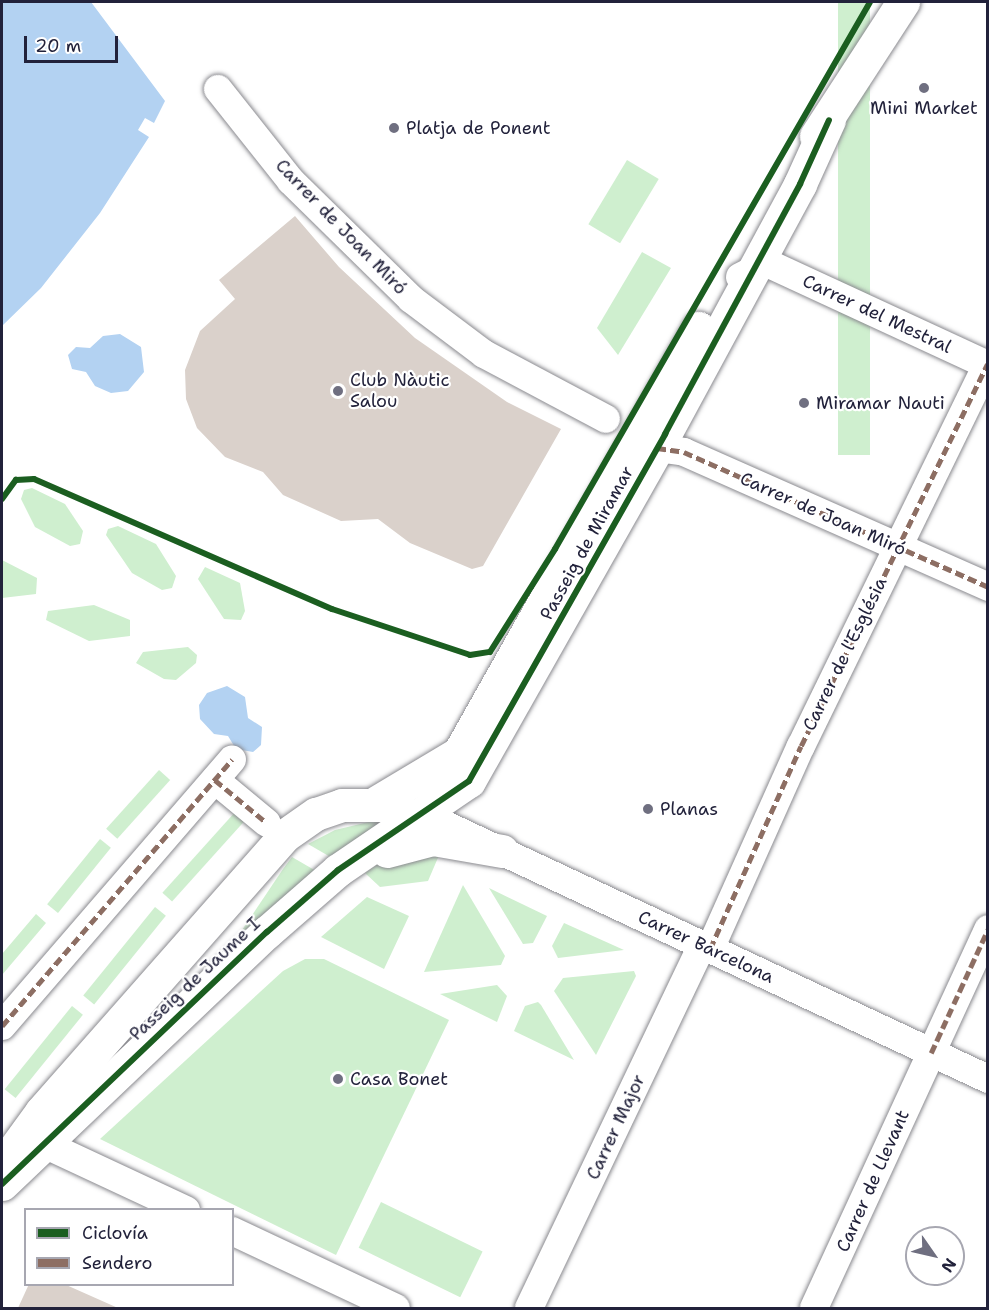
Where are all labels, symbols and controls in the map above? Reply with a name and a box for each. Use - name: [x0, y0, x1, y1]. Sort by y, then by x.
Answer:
- scale bar: [27, 24, 122, 62]
- text: 20 m: [35, 34, 81, 58]
- marker: Mini Market: [917, 81, 931, 95]
- place label: Mini Market: [870, 97, 978, 119]
- place label: Platja de Ponent: [406, 117, 551, 139]
- marker: Platja de Ponent: [387, 121, 401, 135]
- street label: Carrer de Joan Miró: [271, 155, 411, 299]
- street label: Carrer del Mestral: [799, 270, 955, 358]
- place label: Club Nàutic Salou: [350, 370, 450, 412]
- marker: Club Nàutic Salou: [331, 384, 345, 398]
- place label: Miramar Nauti: [816, 392, 945, 414]
- marker: Miramar Nauti: [797, 396, 811, 410]
- street label: Passeig de Miramar: [536, 462, 638, 624]
- street label: Carrer de Joan Miró: [737, 468, 909, 560]
- street label: Carrer de l'Església: [798, 574, 892, 734]
- place label: Planas: [660, 798, 718, 820]
- marker: Planas: [641, 802, 655, 816]
- street label: Carrer Barcelona: [635, 906, 777, 988]
- street label: Passeig de Jaume I: [125, 913, 265, 1045]
- place label: Casa Bonet: [350, 1068, 448, 1090]
- street label: Carrer Major: [582, 1071, 650, 1183]
- marker: Casa Bonet: [331, 1072, 345, 1086]
- street label: Carrer de Llevant: [832, 1107, 914, 1255]
- legend: [24, 1208, 234, 1286]
- text: Ciclovía: [82, 1221, 148, 1245]
- north arrow: [905, 1226, 965, 1286]
- text: Sendero: [82, 1251, 152, 1275]
- text: N: [936, 1254, 961, 1276]

